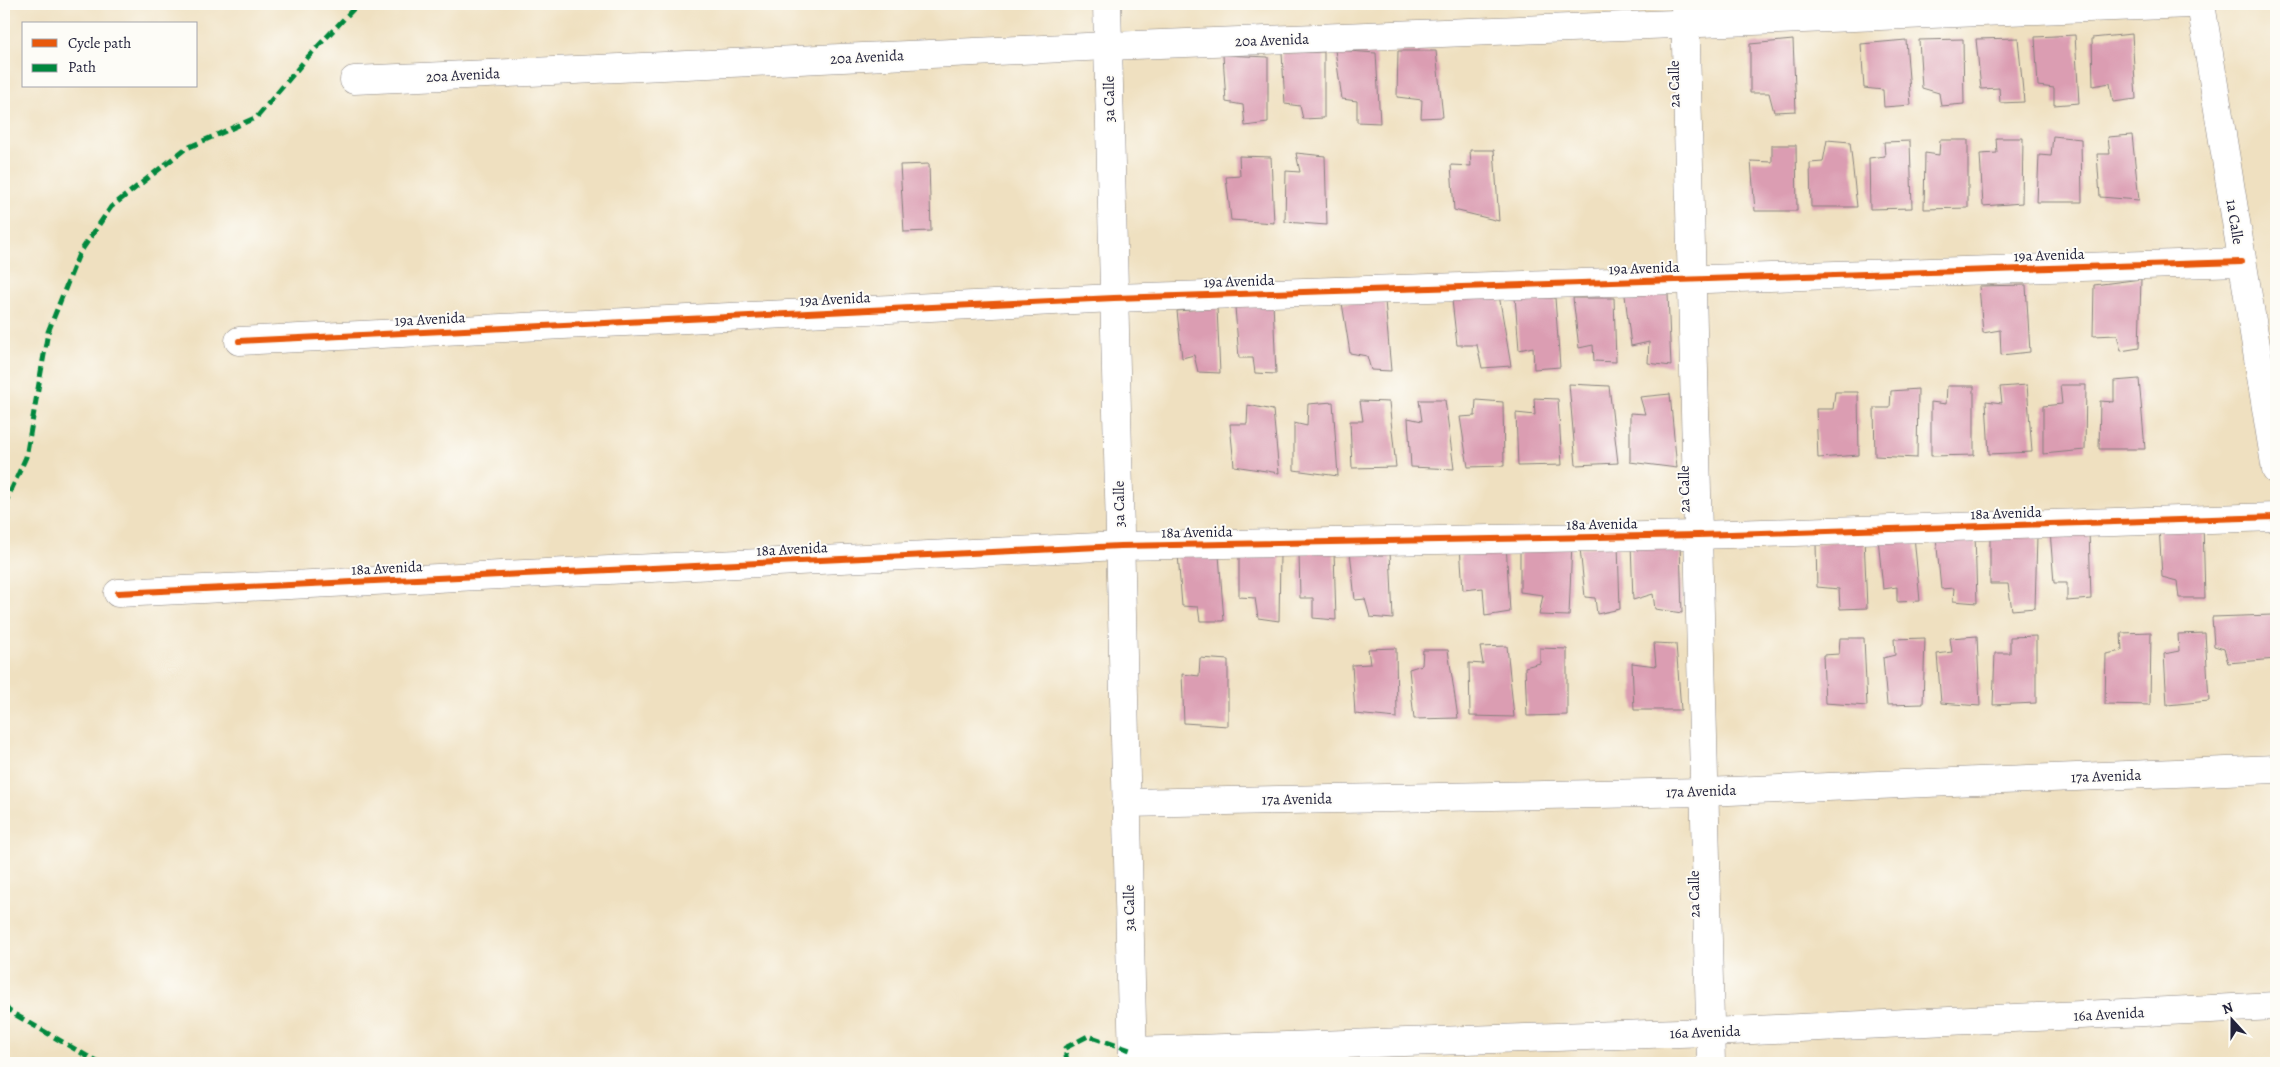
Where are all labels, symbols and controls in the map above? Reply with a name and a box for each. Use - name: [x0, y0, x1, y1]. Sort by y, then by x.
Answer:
- legend: [22, 22, 198, 88]
- street label: 20a Avenida: [1235, 29, 1309, 51]
- text: Cycle path: [68, 33, 131, 53]
- street label: 20a Avenida: [829, 45, 905, 69]
- text: Path: [68, 57, 96, 77]
- street label: 2a Calle: [1664, 60, 1684, 108]
- street label: 20a Avenida: [425, 63, 501, 87]
- street label: 3a Calle: [1099, 75, 1119, 122]
- street label: 1a Calle: [2222, 198, 2248, 246]
- street label: 19a Avenida: [2013, 244, 2085, 266]
- street label: 19a Avenida: [1608, 257, 1680, 279]
- street label: 19a Avenida: [1203, 270, 1275, 292]
- street label: 19a Avenida: [799, 287, 871, 311]
- street label: 19a Avenida: [394, 307, 466, 331]
- street label: 2a Calle: [1674, 465, 1694, 513]
- street label: 3a Calle: [1109, 480, 1129, 527]
- street label: 18a Avenida: [1970, 502, 2042, 524]
- street label: 18a Avenida: [1566, 513, 1638, 535]
- street label: 18a Avenida: [1161, 521, 1233, 543]
- street label: 18a Avenida: [756, 537, 828, 561]
- street label: 18a Avenida: [351, 556, 423, 580]
- street label: 17a Avenida: [2070, 765, 2142, 787]
- street label: 17a Avenida: [1665, 780, 1737, 802]
- street label: 17a Avenida: [1262, 788, 1332, 810]
- street label: 2a Calle: [1684, 870, 1704, 918]
- street label: 3a Calle: [1119, 884, 1139, 931]
- north arrow: [2208, 994, 2258, 1044]
- text: N: [2219, 998, 2236, 1019]
- street label: 16a Avenida: [2073, 1002, 2145, 1026]
- street label: 16a Avenida: [1669, 1021, 1741, 1043]

